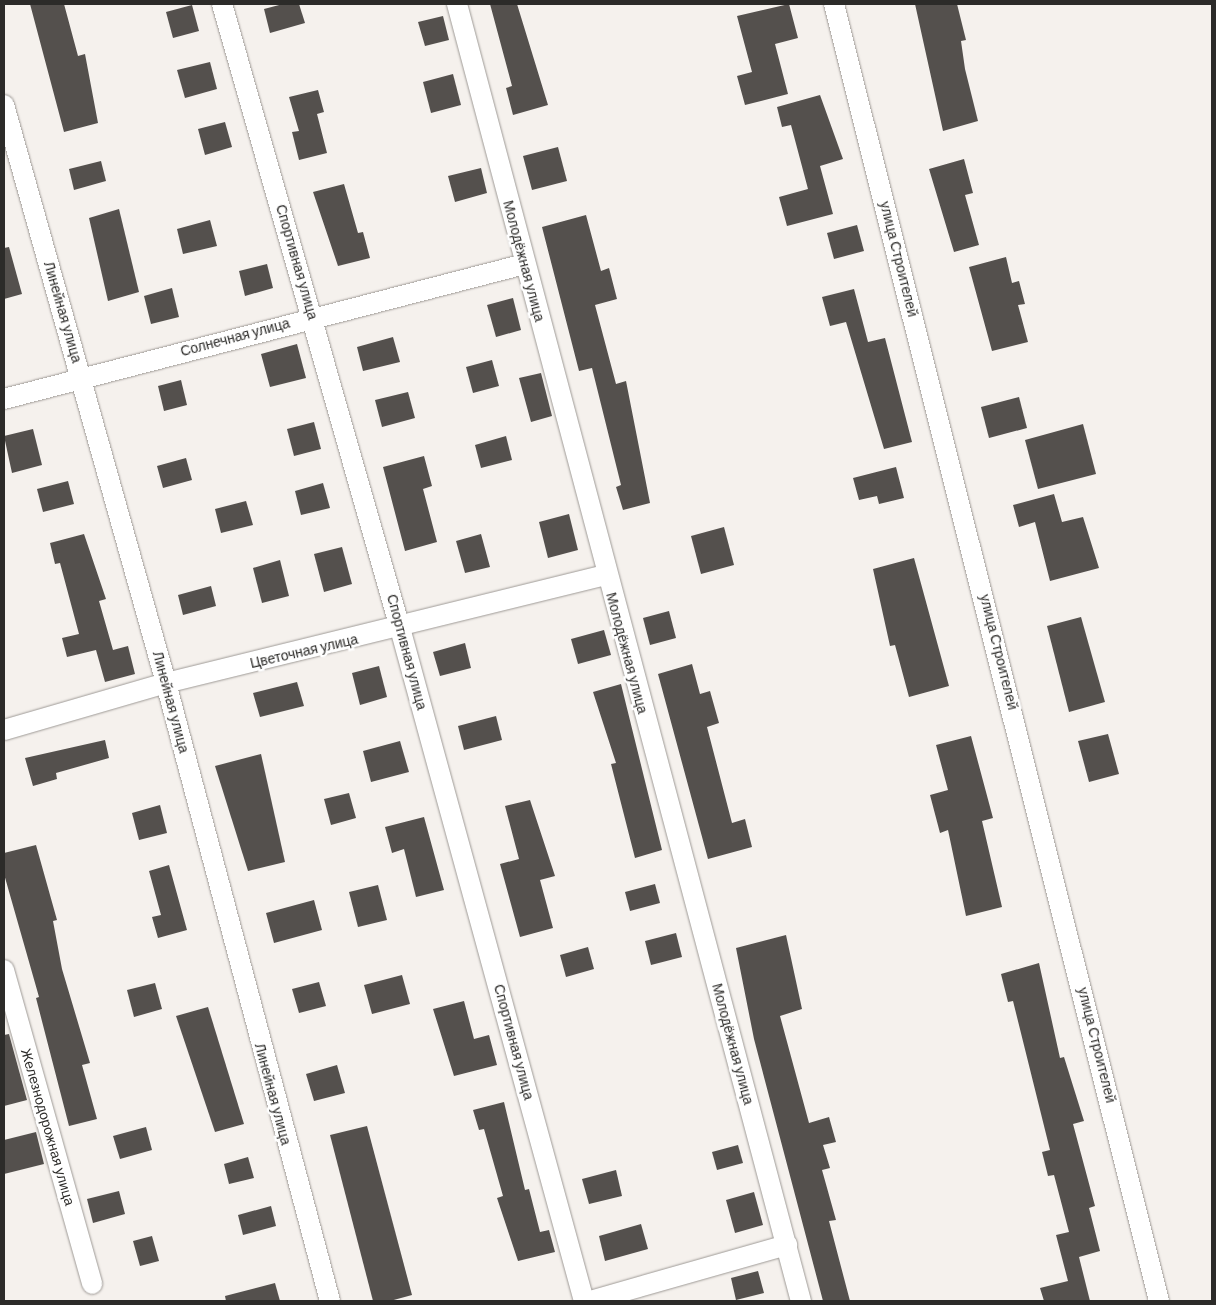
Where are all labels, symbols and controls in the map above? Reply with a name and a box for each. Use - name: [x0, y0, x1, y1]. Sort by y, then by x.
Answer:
- street label: Молодёжная улица: [500, 199, 548, 323]
- street label: улица Строителей: [877, 199, 921, 319]
- street label: Спортивная улица: [273, 202, 321, 322]
- street label: Линейная улица: [40, 259, 86, 365]
- street label: Солнечная улица: [178, 314, 292, 360]
- street label: Молодёжная улица: [603, 591, 651, 715]
- street label: Спортивная улица: [383, 592, 431, 712]
- street label: улица Строителей: [977, 592, 1021, 712]
- street label: Цветочная улица: [248, 630, 360, 672]
- street label: Линейная улица: [149, 649, 193, 755]
- street label: Спортивная улица: [490, 982, 538, 1102]
- street label: Молодёжная улица: [709, 982, 757, 1106]
- street label: улица Строителей: [1075, 985, 1119, 1105]
- street label: Линейная улица: [251, 1041, 295, 1147]
- street label: Железнодорожная улица: [18, 1047, 78, 1207]

